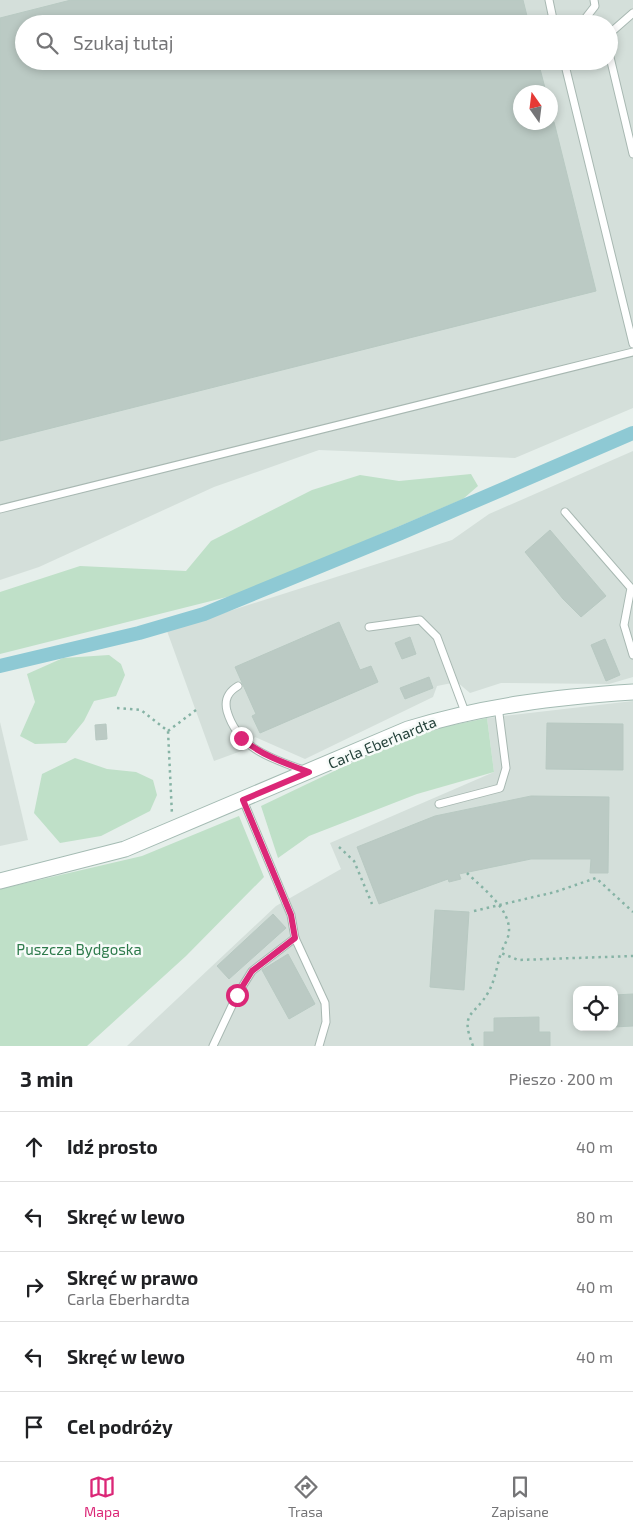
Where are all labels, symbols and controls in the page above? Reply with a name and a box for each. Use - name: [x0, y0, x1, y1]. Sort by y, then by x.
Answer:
- search box: [15, 15, 618, 70]
- icon: search: [33, 29, 61, 57]
- text: Szukaj tutaj: [73, 31, 173, 54]
- north arrow: [513, 85, 558, 130]
- street label: Carla Eberhardta: [325, 712, 439, 772]
- route end: [230, 727, 253, 750]
- park label: Puszcza Bydgoska: [16, 940, 142, 958]
- route start: [226, 984, 249, 1007]
- map controls: [573, 986, 618, 1031]
- button: locate: [573, 986, 618, 1031]
- text: 3 min: [20, 1066, 73, 1091]
- text: Pieszo · 200 m: [509, 1069, 613, 1088]
- icon: ahead: [20, 1133, 48, 1161]
- text: Idź prosto: [67, 1135, 158, 1158]
- text: 40 m: [576, 1137, 613, 1156]
- icon: left: [20, 1203, 48, 1231]
- text: Skręć w lewo: [67, 1205, 185, 1228]
- text: 80 m: [576, 1207, 613, 1226]
- text: Skręć w prawo: [67, 1266, 198, 1289]
- icon: right: [20, 1273, 48, 1301]
- text: 40 m: [576, 1277, 613, 1296]
- text: Carla Eberhardta: [67, 1289, 190, 1308]
- icon: left: [20, 1343, 48, 1371]
- text: Skręć w lewo: [67, 1345, 185, 1368]
- text: 40 m: [576, 1347, 613, 1366]
- icon: arrive: [20, 1413, 48, 1441]
- text: Cel podróży: [67, 1415, 173, 1438]
- tab: Mapa: [84, 1473, 120, 1520]
- tab: Trasa: [288, 1473, 323, 1520]
- tab: Zapisane: [491, 1473, 549, 1520]

